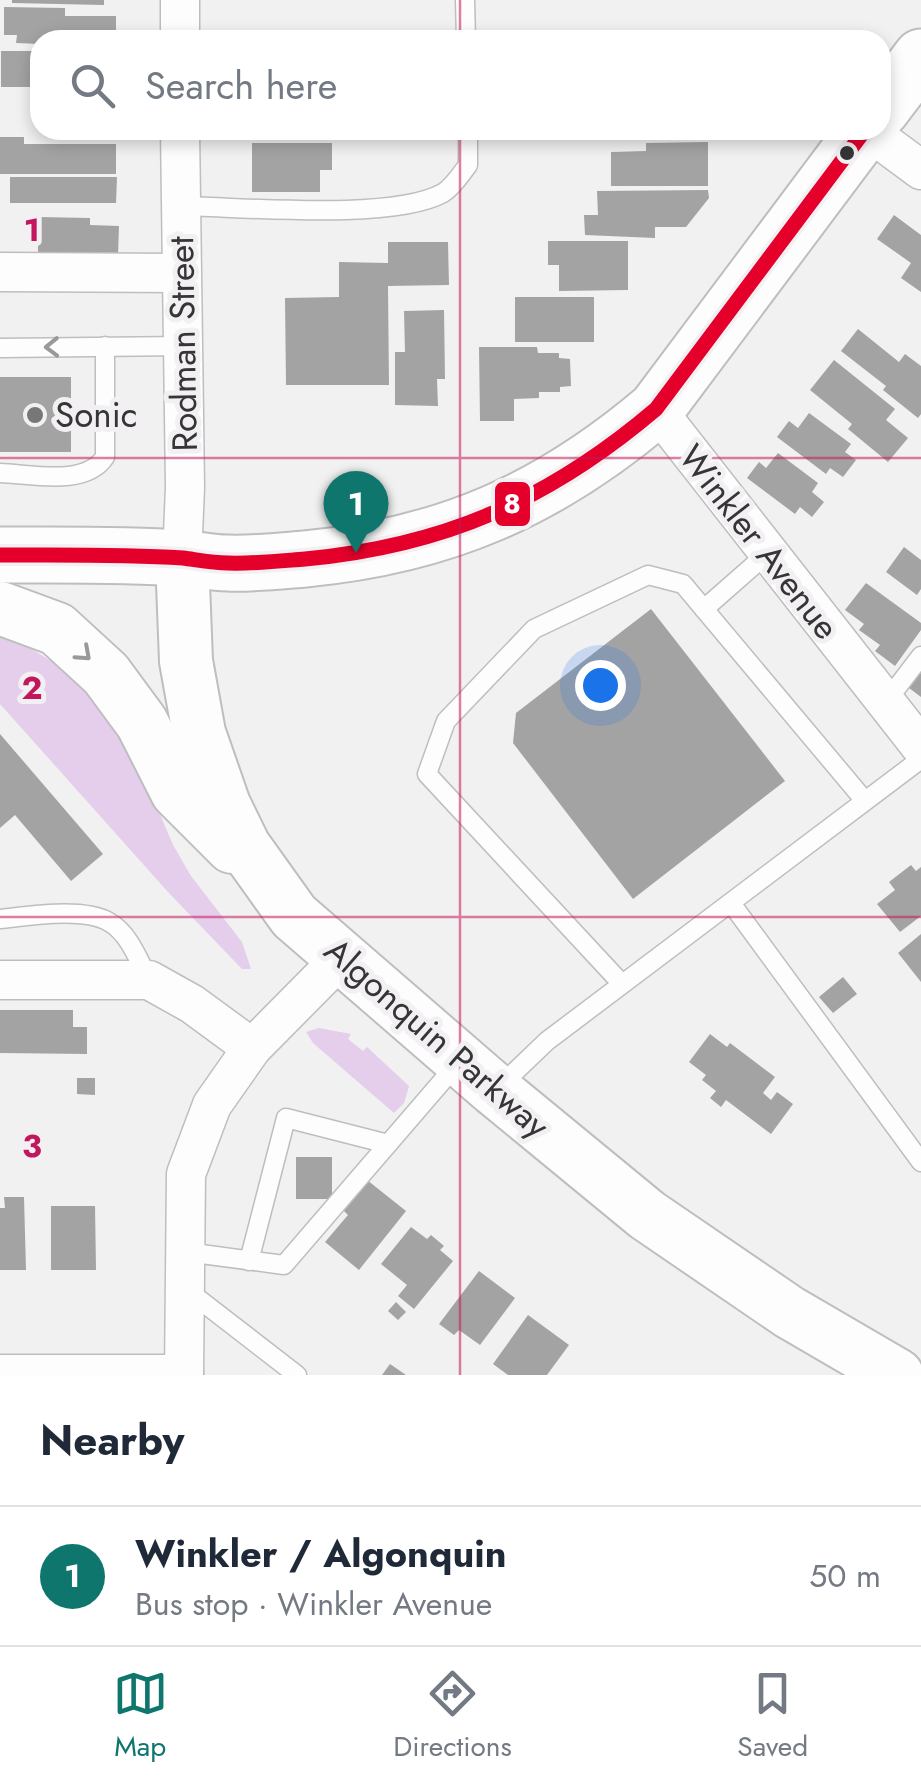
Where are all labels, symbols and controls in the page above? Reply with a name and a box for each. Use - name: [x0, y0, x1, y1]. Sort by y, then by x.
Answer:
- search box: [30, 30, 891, 140]
- icon: search: [65, 58, 120, 113]
- text: Search here: [145, 58, 337, 113]
- unlabelled marker: [837, 143, 857, 163]
- text: 1: [24, 207, 40, 253]
- street label: Rodman Street: [156, 235, 210, 452]
- one-way arrow: [44, 336, 60, 358]
- place label: Sonic: [55, 390, 138, 440]
- marker: Sonic: [24, 404, 46, 426]
- street label: Winkler Avenue: [667, 434, 851, 650]
- pin: 1: [324, 470, 388, 553]
- line badge: 8: [493, 480, 532, 528]
- text: 8: [503, 483, 521, 524]
- one-way arrow: [72, 642, 91, 660]
- your location: [575, 660, 626, 711]
- text: 2: [22, 665, 43, 711]
- street label: Algonquin Parkway: [314, 926, 561, 1150]
- text: 3: [22, 1123, 42, 1169]
- text: Nearby: [40, 1410, 184, 1471]
- text: Winkler / Algonquin: [135, 1526, 507, 1581]
- text: 1: [64, 1553, 81, 1599]
- text: 50 m: [809, 1553, 881, 1599]
- text: Bus stop · Winkler Avenue: [135, 1581, 492, 1627]
- tab: Map: [113, 1666, 168, 1767]
- tab: Directions: [393, 1666, 512, 1767]
- tab: Saved: [737, 1666, 808, 1767]

